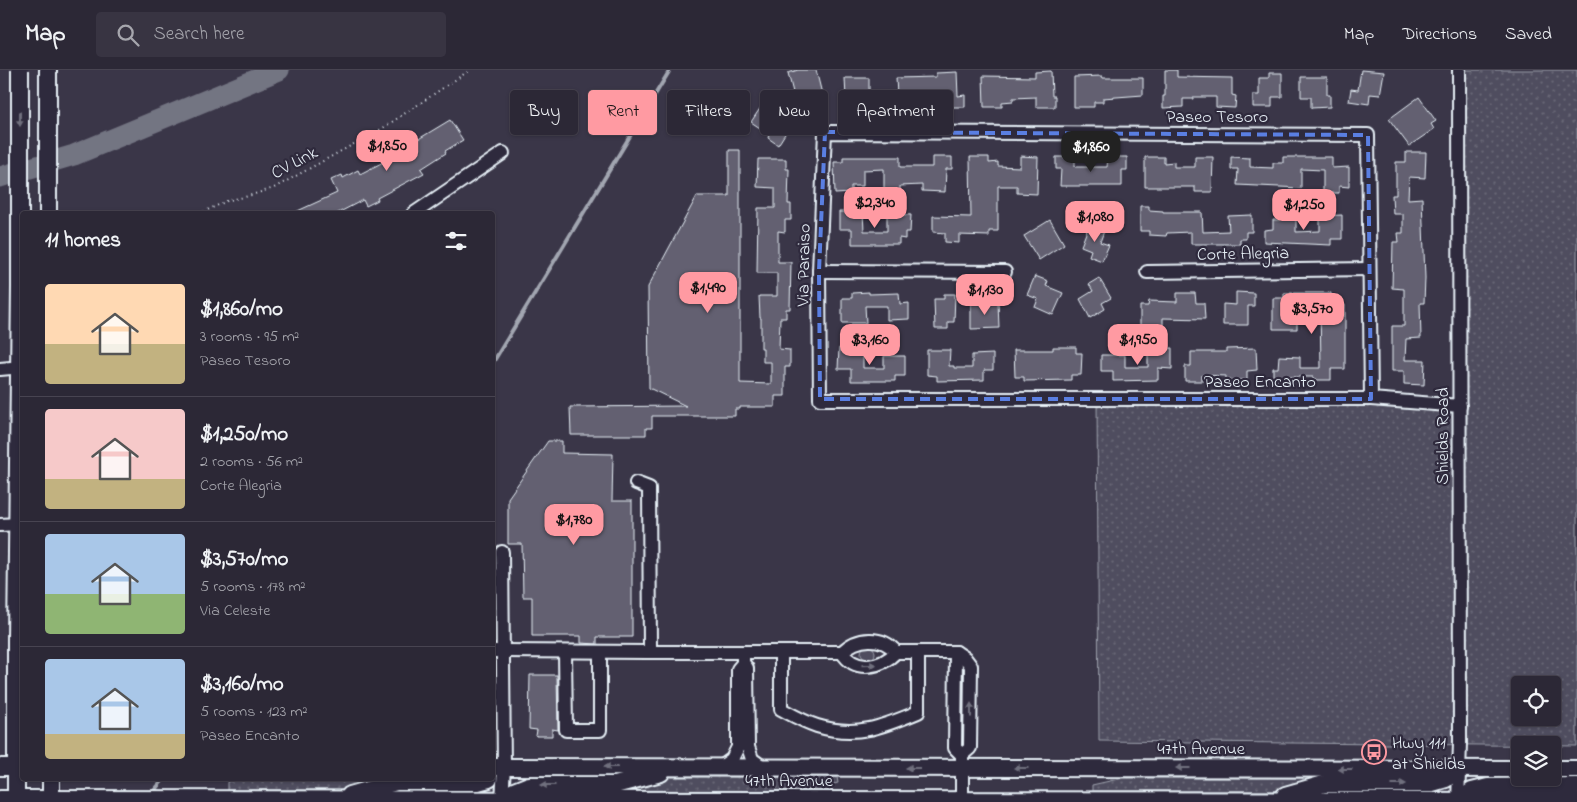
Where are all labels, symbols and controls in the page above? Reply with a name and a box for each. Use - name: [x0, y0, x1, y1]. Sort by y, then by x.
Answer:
- search box: [96, 12, 446, 57]
- text: Map: [25, 17, 66, 52]
- icon: search: [114, 21, 142, 49]
- text: Search here: [154, 21, 245, 48]
- text: Map: [1344, 22, 1374, 48]
- text: Directions: [1402, 22, 1477, 48]
- text: Saved: [1505, 22, 1552, 48]
- chip: Buy: [510, 90, 578, 135]
- chip: Rent: [588, 90, 657, 135]
- chip: Filters: [667, 90, 750, 135]
- chip: New: [760, 90, 828, 135]
- chip: Apartment: [838, 90, 953, 135]
- street label: Paseo Tesoro: [1166, 105, 1268, 131]
- one-way arrow: [16, 111, 24, 127]
- pin: $1,850: [346, 129, 428, 172]
- pin: $1,860: [1050, 131, 1132, 173]
- text: $1,850: [367, 134, 407, 158]
- text: $1,860: [1072, 135, 1110, 159]
- street label: CV Link: [267, 141, 323, 187]
- pin: $2,340: [834, 186, 916, 229]
- pin: $1,250: [1263, 189, 1345, 231]
- text: $2,340: [855, 191, 895, 215]
- text: $1,250: [1283, 193, 1325, 217]
- pin: $1,080: [1054, 200, 1136, 243]
- text: $1,080: [1076, 205, 1114, 229]
- street label: Via Paraiso: [791, 223, 819, 308]
- text: 11 homes: [45, 226, 121, 256]
- icon: filters: [442, 227, 470, 255]
- street label: Corte Alegria: [1197, 241, 1289, 270]
- pin: $1,490: [667, 272, 749, 314]
- pin: $1,130: [944, 274, 1026, 316]
- text: $1,490: [690, 276, 726, 300]
- text: $1,130: [967, 278, 1003, 302]
- pin: $3,570: [1271, 292, 1353, 335]
- text: $1,860/mo: [200, 295, 283, 325]
- text: $3,570: [1291, 297, 1333, 321]
- icon: home: [85, 304, 145, 364]
- pin: $3,160: [829, 324, 911, 366]
- pin: $1,950: [1097, 324, 1179, 366]
- text: 3 rooms · 95 m²: [200, 325, 299, 349]
- text: $3,160: [851, 328, 889, 352]
- text: $1,950: [1119, 328, 1157, 352]
- text: Paseo Tesoro: [200, 349, 291, 373]
- street label: Paseo Encanto: [1204, 370, 1316, 396]
- street label: Shields Road: [1431, 387, 1457, 485]
- text: $1,250/mo: [200, 420, 288, 450]
- icon: home: [85, 429, 145, 489]
- text: 2 rooms · 56 m²: [200, 450, 303, 474]
- text: Corte Alegria: [200, 474, 282, 498]
- pin: $1,780: [533, 504, 615, 546]
- text: $1,780: [555, 508, 593, 532]
- text: $3,570/mo: [200, 545, 288, 575]
- icon: home: [85, 554, 145, 614]
- text: 5 rooms · 178 m²: [200, 575, 306, 599]
- text: Via Celeste: [200, 599, 270, 623]
- one-way arrow: [861, 661, 877, 669]
- text: $3,160/mo: [200, 670, 284, 700]
- map controls: [1511, 676, 1561, 786]
- button: locate: [1511, 676, 1561, 726]
- icon: home: [85, 679, 145, 739]
- text: 5 rooms · 123 m²: [200, 700, 308, 724]
- one-way arrow: [967, 702, 975, 718]
- text: Paseo Encanto: [200, 724, 300, 748]
- place label: Hwy 111 at Shields: [1392, 731, 1466, 778]
- button: layers: [1511, 736, 1561, 786]
- street label: 47th Avenue: [1157, 737, 1246, 763]
- bus stop icon: Hwy 111 at Shields: [1361, 739, 1387, 765]
- one-way arrow: [602, 763, 618, 771]
- one-way arrow: [905, 764, 921, 772]
- one-way arrow: [1013, 764, 1029, 772]
- one-way arrow: [1174, 764, 1190, 772]
- one-way arrow: [1337, 765, 1353, 773]
- street label: 47th Avenue: [745, 769, 834, 795]
- one-way arrow: [1392, 780, 1408, 788]
- one-way arrow: [539, 781, 555, 789]

